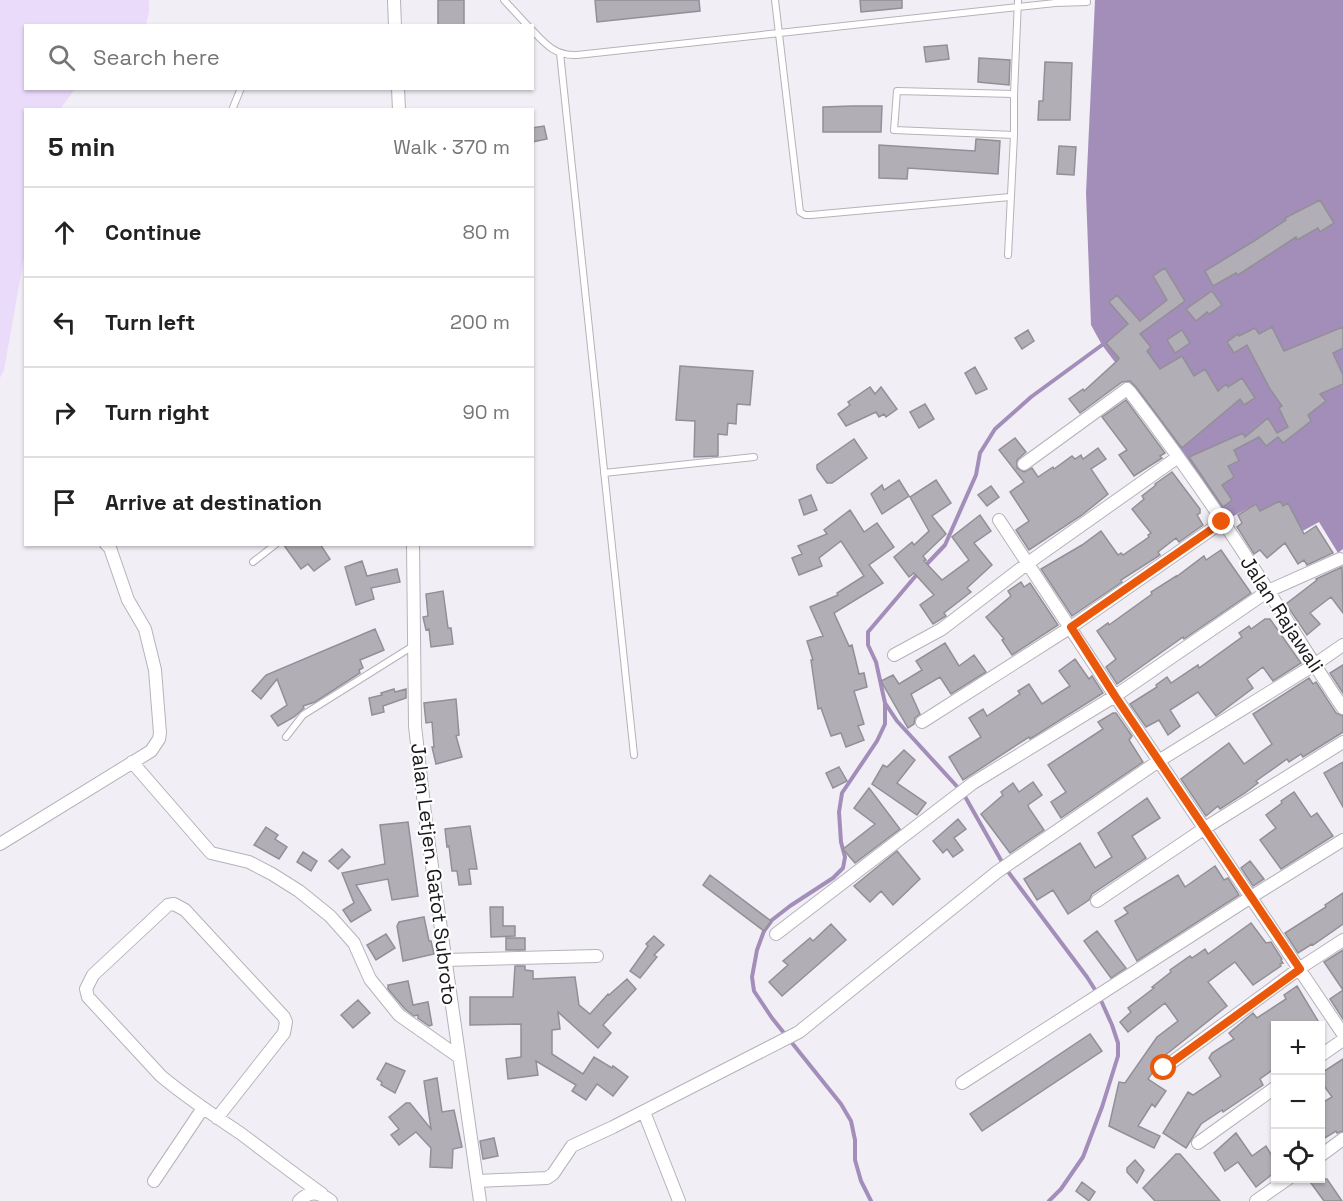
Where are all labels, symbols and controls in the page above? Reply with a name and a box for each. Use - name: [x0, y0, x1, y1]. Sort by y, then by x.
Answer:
- search box: [24, 24, 534, 90]
- icon: search: [45, 41, 78, 74]
- text: Search here: [93, 43, 220, 71]
- text: 5 min: [48, 130, 115, 164]
- text: Walk · 370 m: [393, 134, 510, 160]
- icon: ahead: [48, 216, 81, 249]
- text: Continue: [105, 218, 201, 246]
- text: 80 m: [462, 219, 510, 245]
- icon: left: [48, 306, 81, 339]
- text: Turn left: [105, 308, 195, 336]
- text: 200 m: [450, 309, 510, 335]
- icon: right: [48, 396, 81, 429]
- text: Turn right: [105, 398, 210, 426]
- text: 90 m: [463, 399, 510, 425]
- icon: arrive: [48, 486, 81, 519]
- text: Arrive at destination: [105, 488, 322, 516]
- route end: [1208, 508, 1234, 534]
- street label: Jalan Rajawali: [1235, 551, 1329, 677]
- street label: Jalan Letjen. Gatot Subroto: [405, 742, 463, 1006]
- map controls: [1271, 1021, 1325, 1183]
- button: +: [1271, 1021, 1325, 1075]
- route start: [1150, 1054, 1176, 1080]
- button: −: [1271, 1075, 1325, 1129]
- button: locate: [1271, 1129, 1325, 1183]

